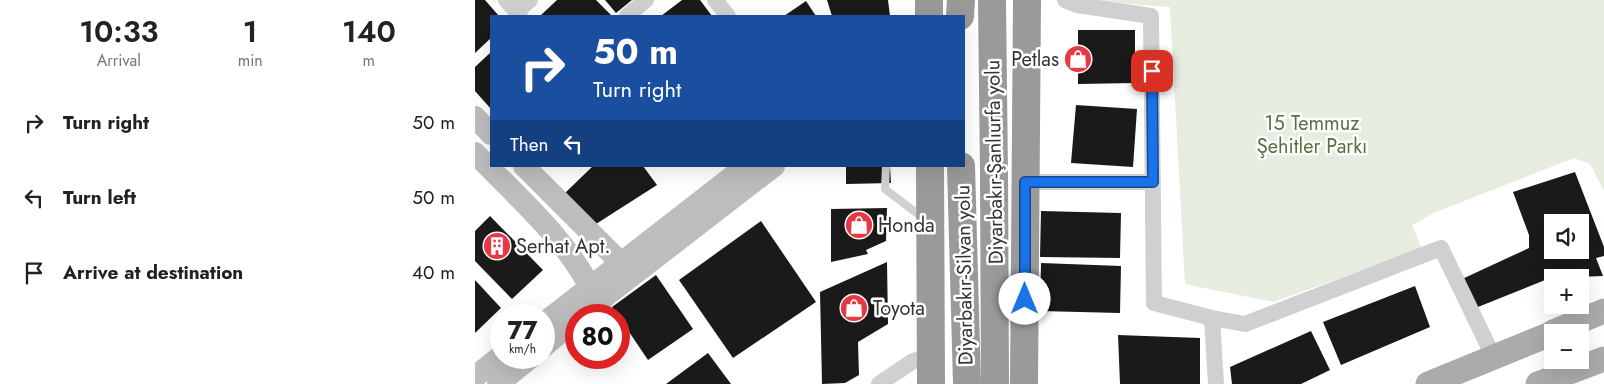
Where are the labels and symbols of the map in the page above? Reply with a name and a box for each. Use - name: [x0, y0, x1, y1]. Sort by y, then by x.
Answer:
- shop icon: Petlas: [1063, 44, 1093, 74]
- place label: Petlas: [1011, 45, 1059, 74]
- pin: [1131, 50, 1173, 92]
- street label: Diyarbakır-Şanlıurfa yolu: [978, 60, 1011, 264]
- park label: 15 Temmuz Şehitler Parkı: [1257, 109, 1367, 161]
- street label: Diyarbakır-Silvan yolu: [948, 185, 981, 365]
- shop icon: Honda: [844, 210, 874, 240]
- place label: Honda: [878, 211, 935, 240]
- building icon: Serhat Apt.: [482, 231, 512, 261]
- place label: Serhat Apt.: [516, 232, 610, 261]
- position arrow: [998, 272, 1050, 324]
- shop icon: Toyota: [839, 293, 869, 323]
- place label: Toyota: [873, 294, 925, 323]
- speed limit sign: 80: [565, 304, 630, 369]

